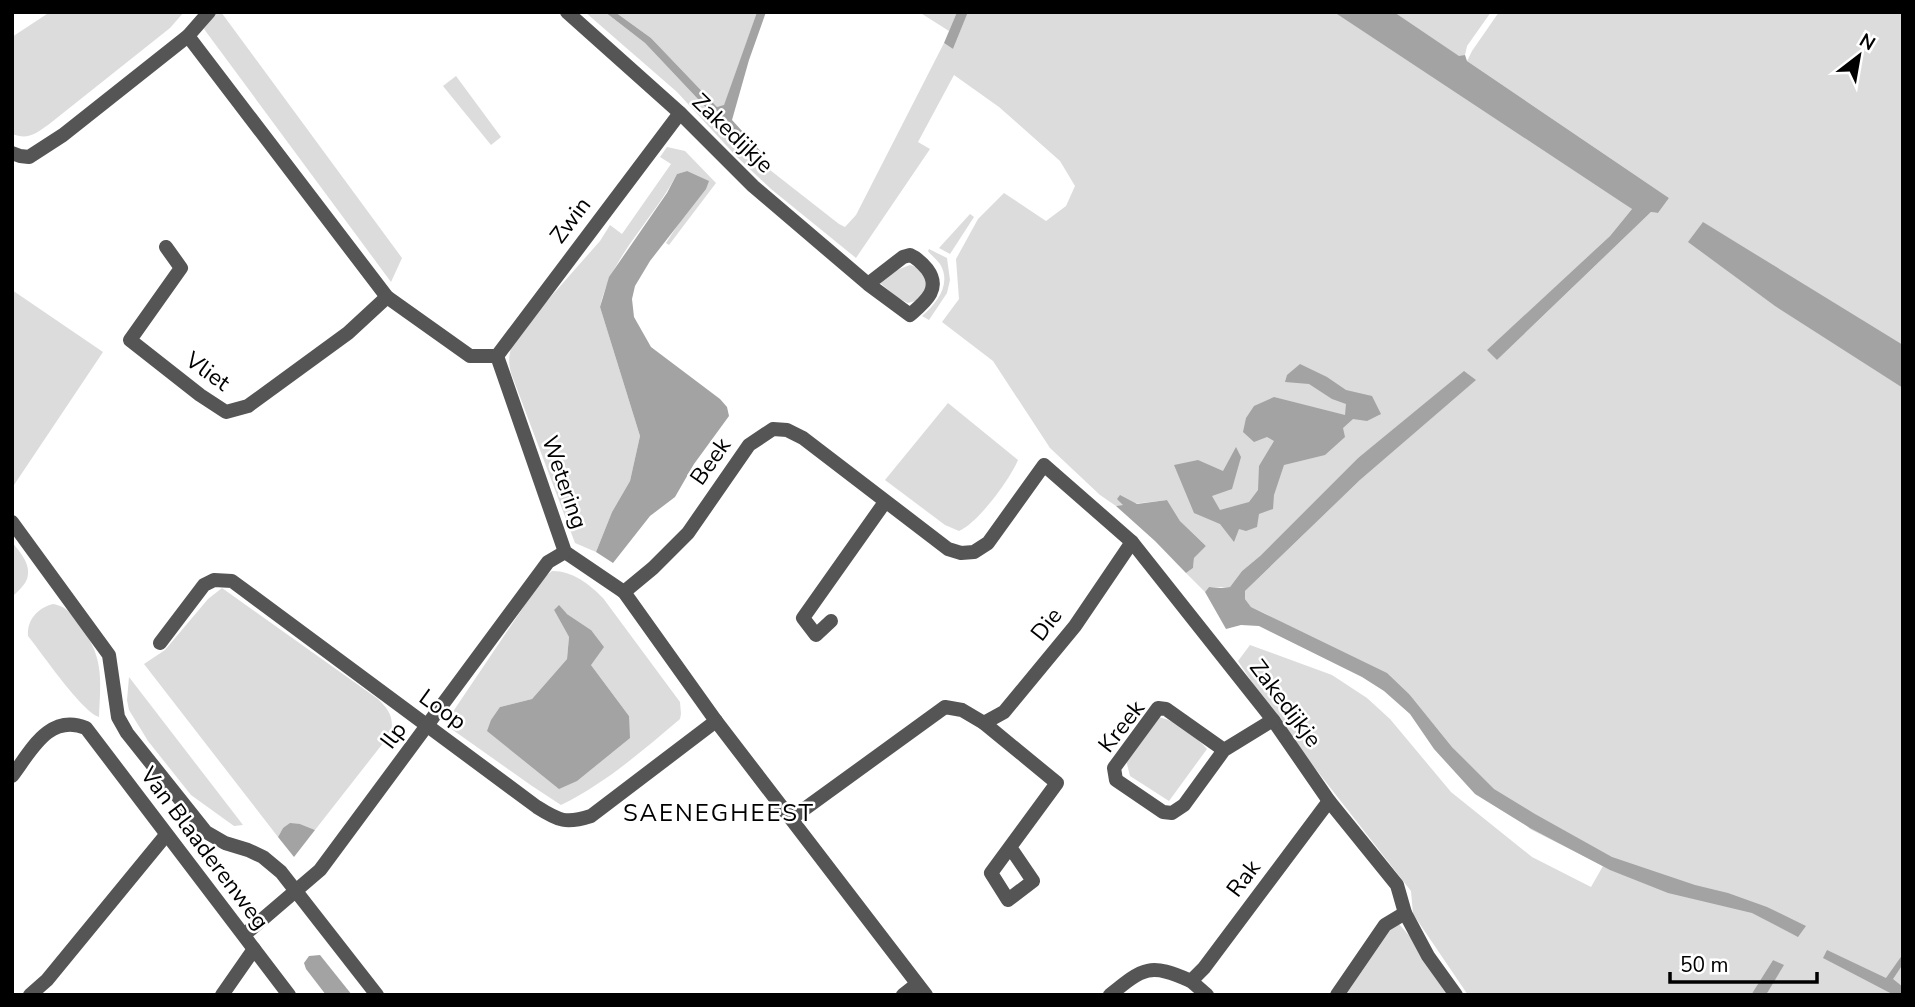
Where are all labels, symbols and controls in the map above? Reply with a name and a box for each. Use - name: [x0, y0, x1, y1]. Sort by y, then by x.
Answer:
- north arrow: [1824, 21, 1894, 91]
- text: N: [1854, 27, 1880, 57]
- street label: Zakedijkje: [685, 87, 780, 180]
- street label: Zwin: [543, 191, 598, 250]
- street label: Vliet: [178, 344, 237, 399]
- street label: Beek: [683, 431, 738, 491]
- street label: Wetering: [534, 432, 595, 533]
- street label: Die: [1024, 601, 1069, 647]
- street label: Zakedijkje: [1242, 653, 1329, 753]
- street label: Loop: [413, 682, 473, 737]
- street label: Kreek: [1091, 693, 1152, 759]
- street label: Ilp: [373, 716, 414, 755]
- street label: Van Blaaderenweg: [133, 760, 276, 936]
- district label: SAENEGHEEST: [623, 797, 815, 829]
- street label: Rak: [1219, 853, 1268, 903]
- scale bar: [1670, 940, 1817, 984]
- text: 50 m: [1680, 951, 1729, 979]

